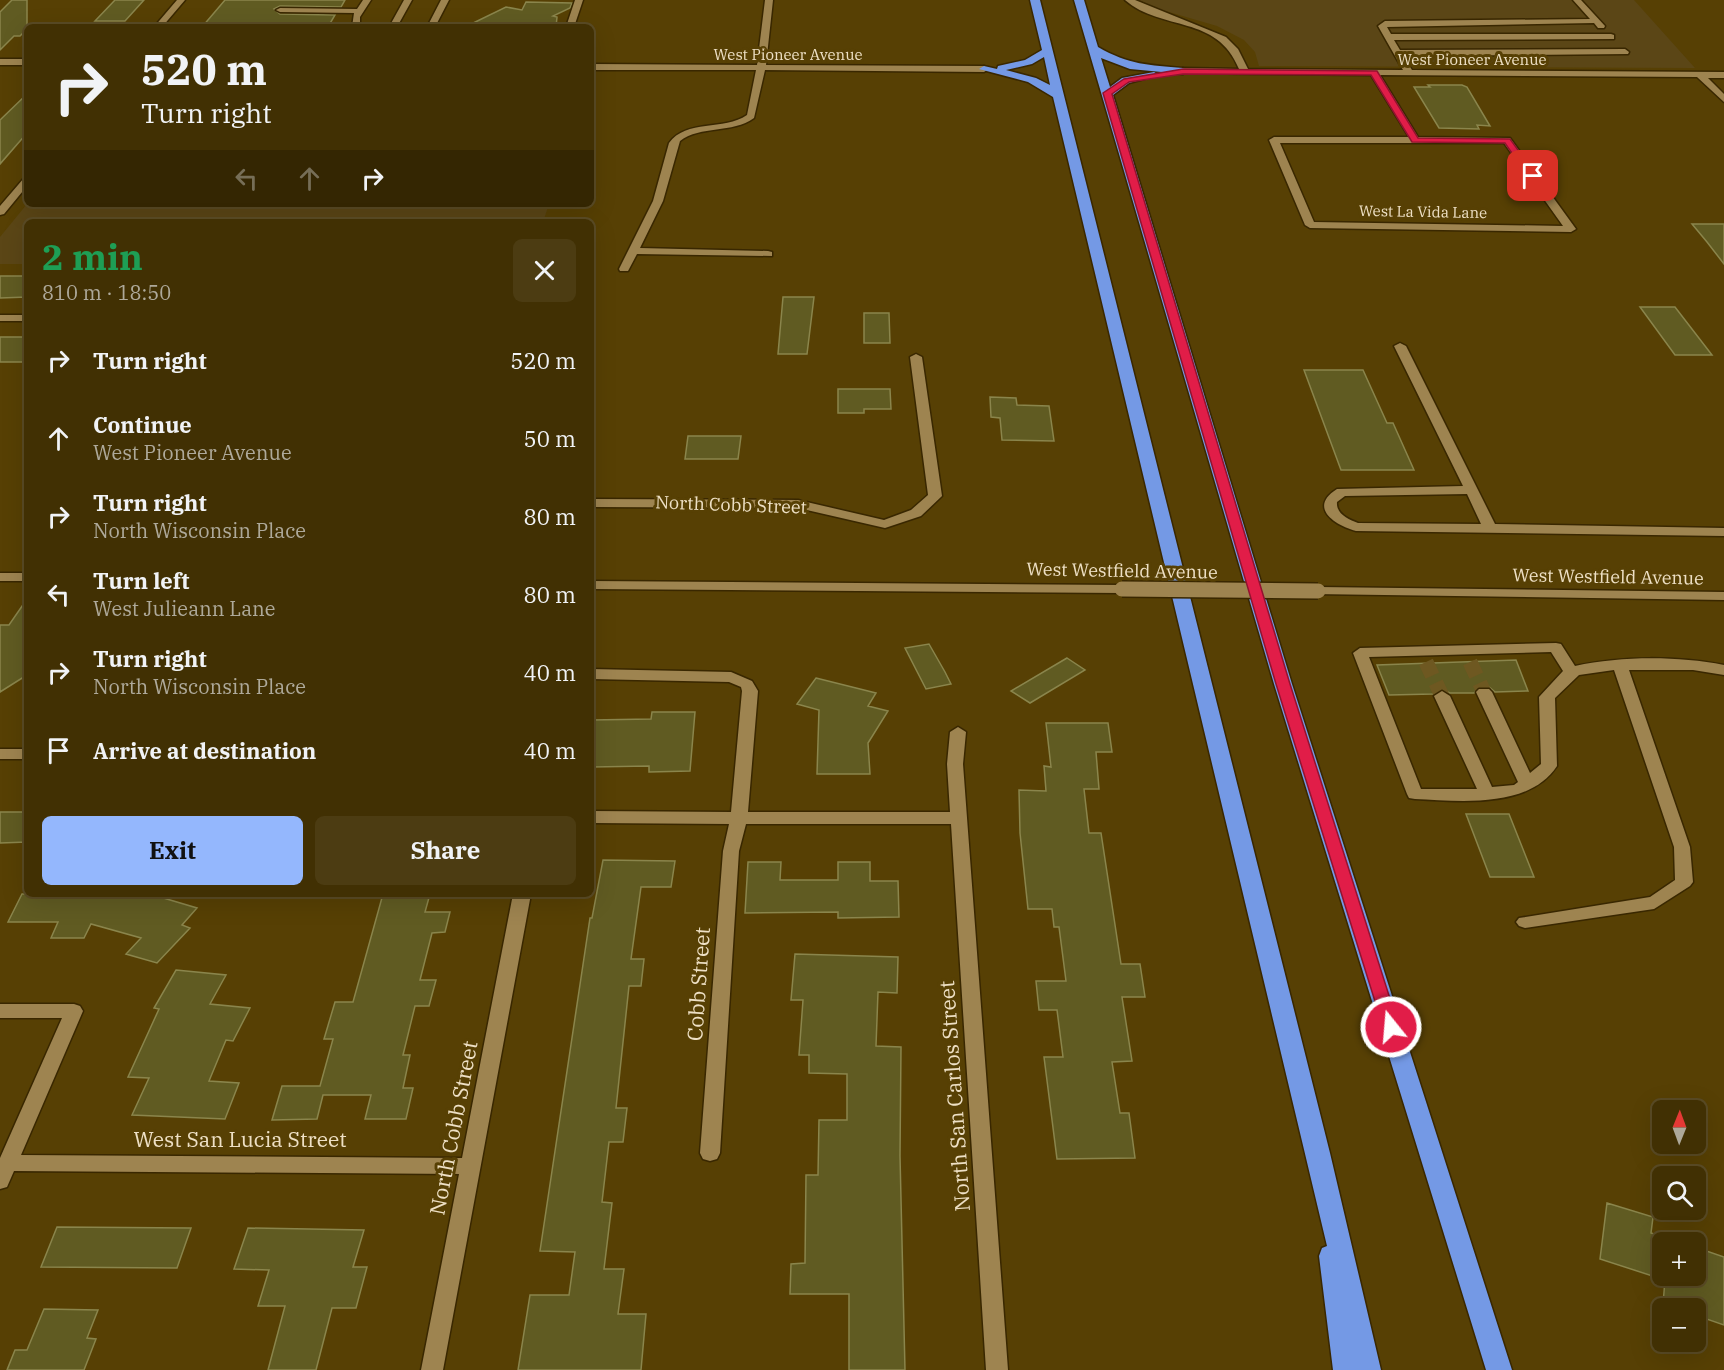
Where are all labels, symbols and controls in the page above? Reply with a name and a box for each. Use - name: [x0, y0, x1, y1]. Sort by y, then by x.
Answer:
- text: 520 m: [141, 42, 267, 97]
- street label: West Pioneer Avenue: [714, 45, 862, 64]
- icon: right: [42, 48, 120, 126]
- street label: West Pioneer Avenue: [1398, 50, 1546, 69]
- text: Turn right: [141, 95, 272, 130]
- pin: [1507, 150, 1558, 201]
- icon: arrive: [1516, 159, 1549, 192]
- icon: left: [230, 162, 263, 195]
- icon: ahead: [293, 162, 326, 195]
- icon: right: [356, 162, 389, 195]
- street label: West La Vida Lane: [1359, 201, 1487, 222]
- text: 2 min: [42, 233, 143, 280]
- button: close: [513, 239, 576, 302]
- text: 810 m · 18:50: [42, 279, 171, 306]
- icon: right: [42, 344, 75, 377]
- text: Turn right: [93, 346, 207, 375]
- text: 520 m: [510, 346, 576, 375]
- text: Continue: [93, 410, 192, 439]
- icon: ahead: [42, 422, 75, 455]
- text: 50 m: [524, 424, 576, 453]
- text: West Pioneer Avenue: [93, 439, 292, 466]
- text: Turn right: [93, 488, 207, 517]
- street label: North Cobb Street: [655, 490, 807, 519]
- icon: right: [42, 500, 75, 533]
- text: 80 m: [524, 502, 576, 531]
- text: North Wisconsin Place: [93, 517, 306, 544]
- street label: West Westfield Avenue: [1026, 557, 1218, 584]
- street label: West Westfield Avenue: [1512, 563, 1704, 590]
- text: Turn left: [93, 566, 189, 595]
- icon: left: [42, 578, 75, 611]
- text: 80 m: [524, 580, 576, 609]
- text: West Julieann Lane: [93, 595, 276, 622]
- text: Turn right: [93, 644, 207, 673]
- icon: right: [42, 656, 75, 689]
- text: 40 m: [524, 658, 576, 687]
- text: North Wisconsin Place: [93, 673, 306, 700]
- icon: arrive: [42, 734, 75, 767]
- text: Arrive at destination: [93, 736, 316, 765]
- text: 40 m: [524, 736, 576, 765]
- button: Exit: [42, 816, 303, 885]
- button: Share: [315, 816, 576, 885]
- street label: Cobb Street: [680, 926, 716, 1042]
- street label: North San Carlos Street: [932, 980, 976, 1213]
- position arrow: [1359, 995, 1423, 1059]
- street label: North Cobb Street: [422, 1038, 484, 1217]
- north arrow: [1652, 1100, 1706, 1154]
- map controls: [1652, 1100, 1706, 1352]
- street label: West San Lucia Street: [133, 1125, 347, 1153]
- button: search: [1652, 1166, 1706, 1220]
- button: +: [1652, 1232, 1706, 1286]
- button: −: [1652, 1298, 1706, 1352]

